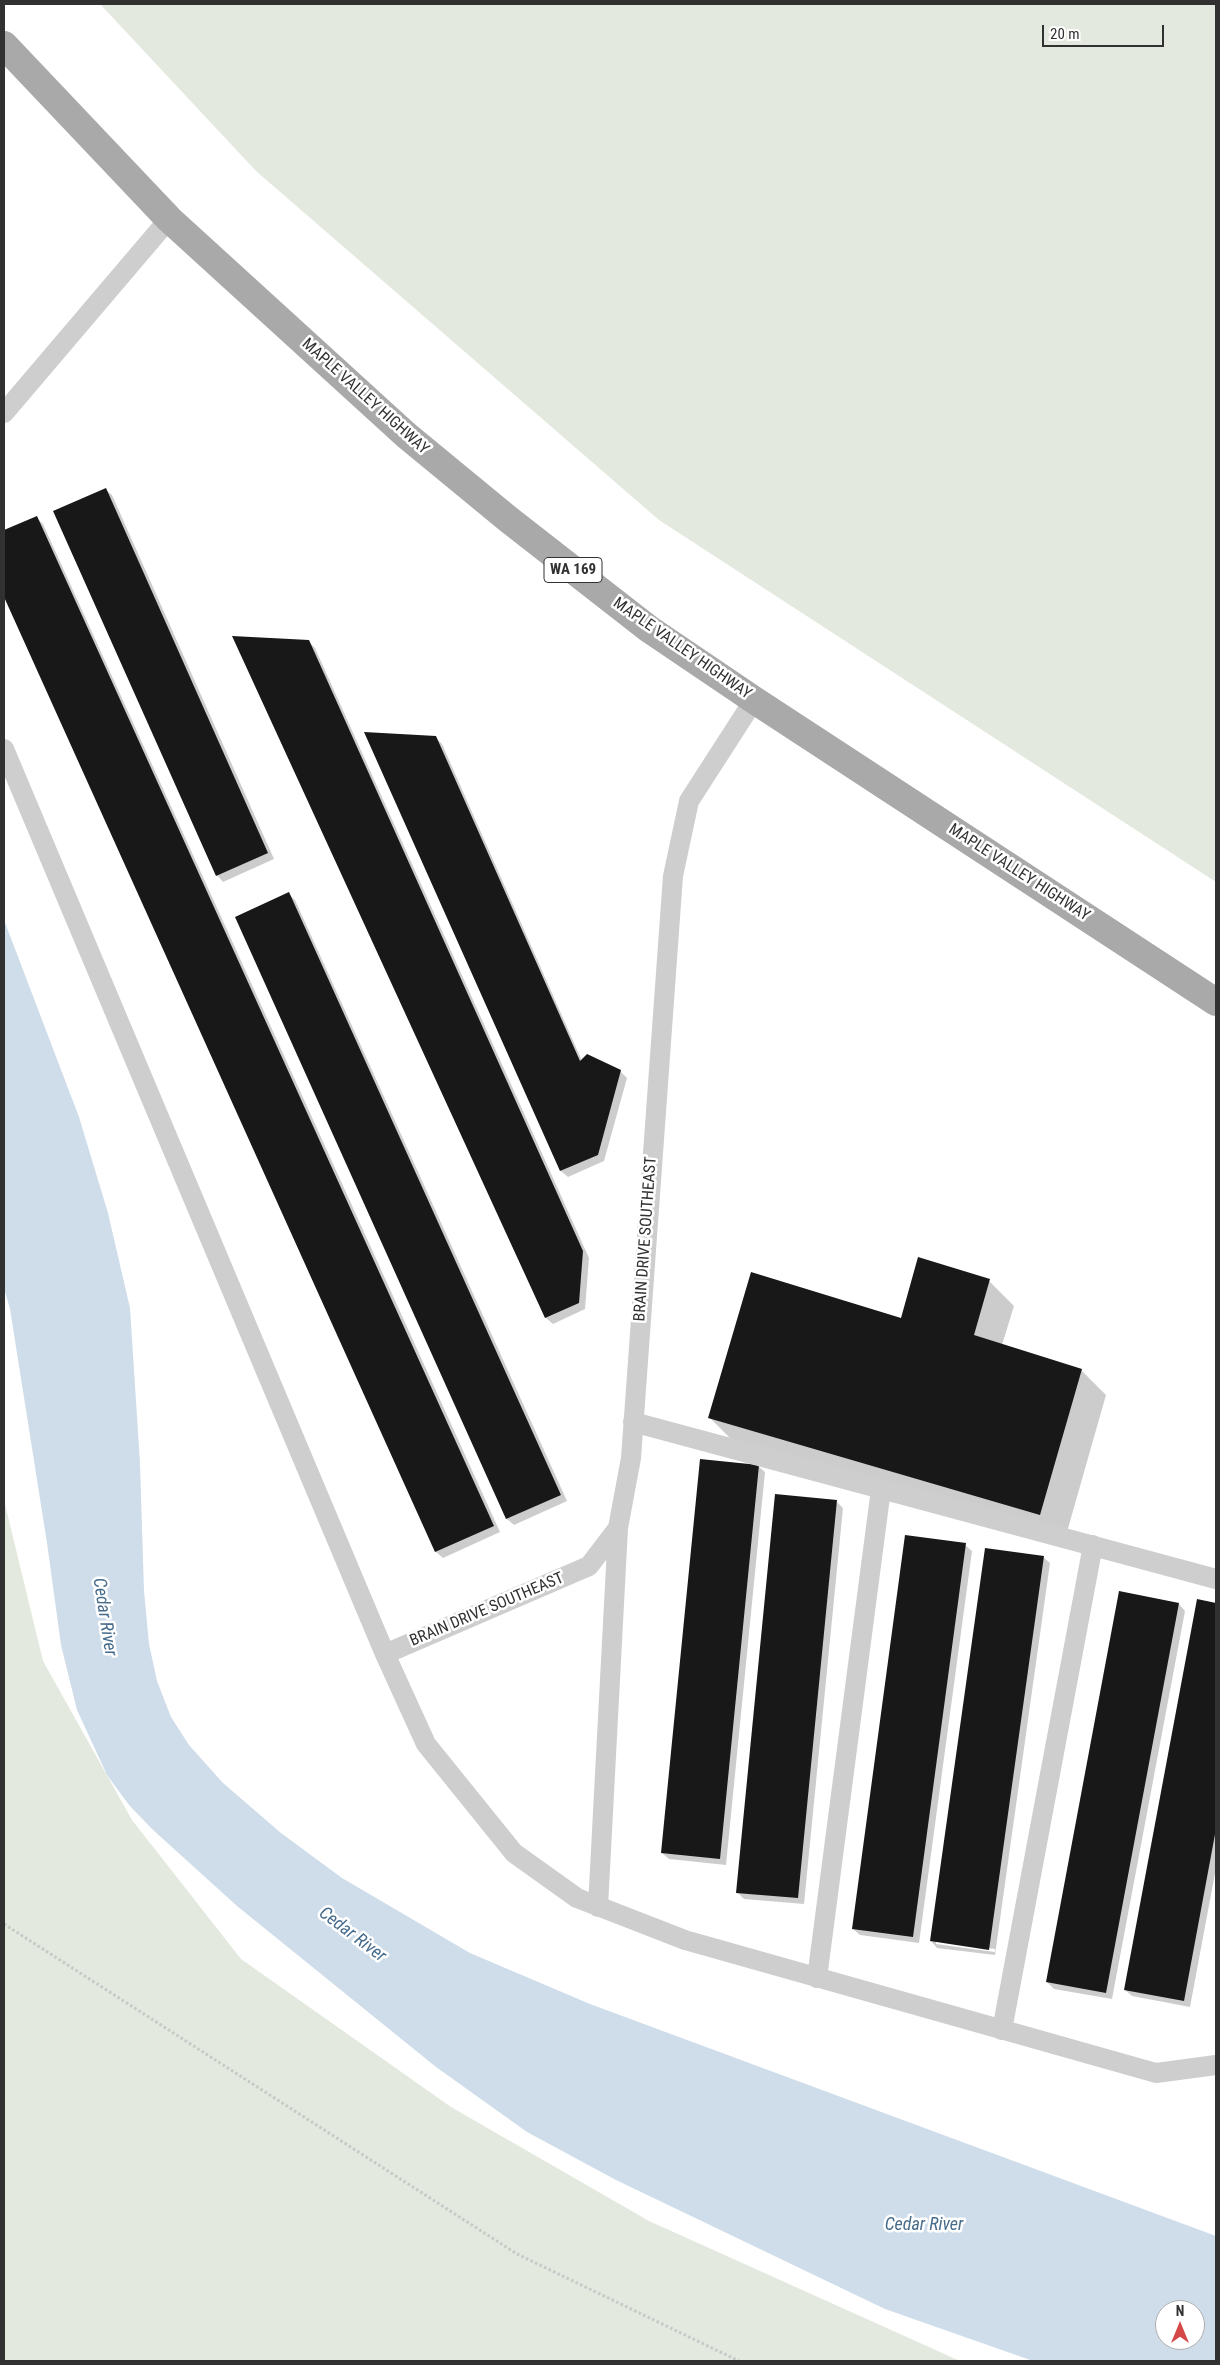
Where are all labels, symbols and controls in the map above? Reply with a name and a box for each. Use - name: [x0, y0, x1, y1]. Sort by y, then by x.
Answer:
- scale bar: [1045, 15, 1168, 47]
- text: 20 m: [1050, 25, 1080, 43]
- street label: MAPLE VALLEY HIGHWAY: [297, 335, 433, 459]
- road number: WA 169: [544, 558, 602, 582]
- street label: MAPLE VALLEY HIGHWAY: [609, 594, 755, 704]
- street label: MAPLE VALLEY HIGHWAY: [945, 820, 1093, 926]
- street label: BRAIN DRIVE SOUTHEAST: [631, 1156, 661, 1322]
- street label: BRAIN DRIVE SOUTHEAST: [407, 1569, 567, 1651]
- water label: Cedar River: [87, 1576, 121, 1658]
- water label: Cedar River: [314, 1903, 390, 1967]
- water label: Cedar River: [885, 2214, 963, 2236]
- north arrow: [1155, 2300, 1205, 2350]
- text: N: [1176, 2303, 1184, 2319]

